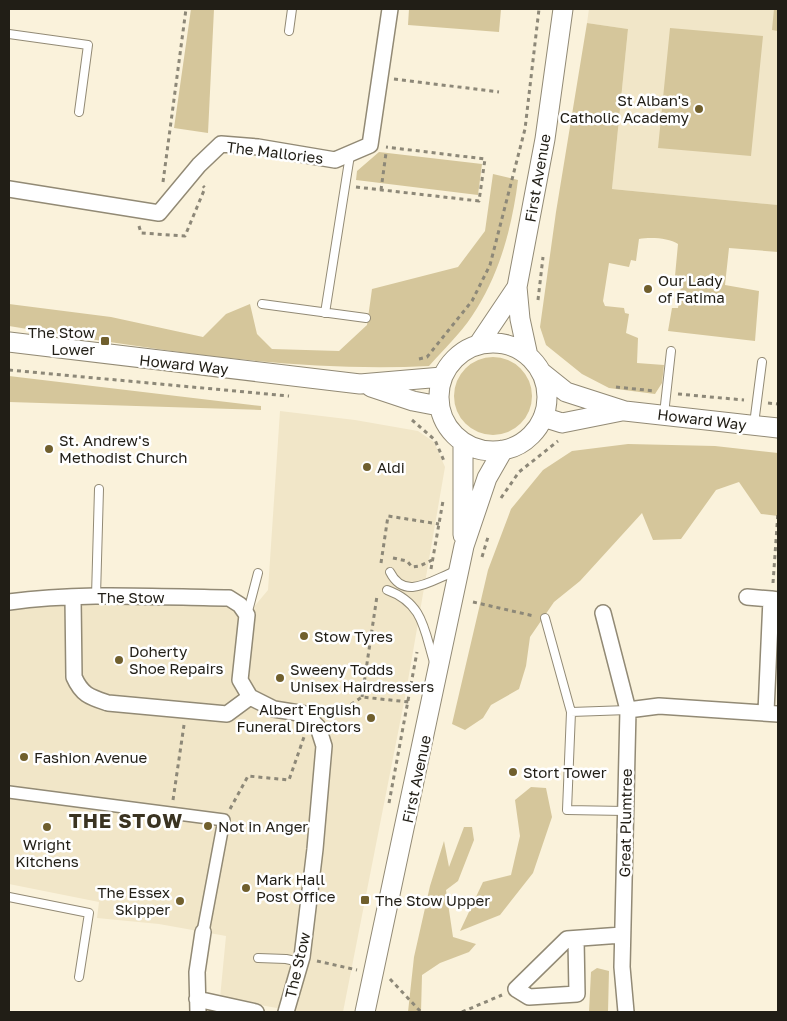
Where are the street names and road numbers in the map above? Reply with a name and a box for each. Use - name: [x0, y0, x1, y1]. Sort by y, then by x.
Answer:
- street label: First Avenue: [520, 132, 554, 224]
- street label: The Mallories: [226, 137, 324, 167]
- street label: Howard Way: [138, 350, 230, 378]
- street label: Howard Way: [656, 405, 748, 433]
- street label: The Stow: [97, 588, 165, 606]
- street label: First Avenue: [398, 733, 434, 825]
- street label: Great Plumtree: [615, 768, 635, 878]
- street label: The Stow: [281, 930, 313, 1000]

